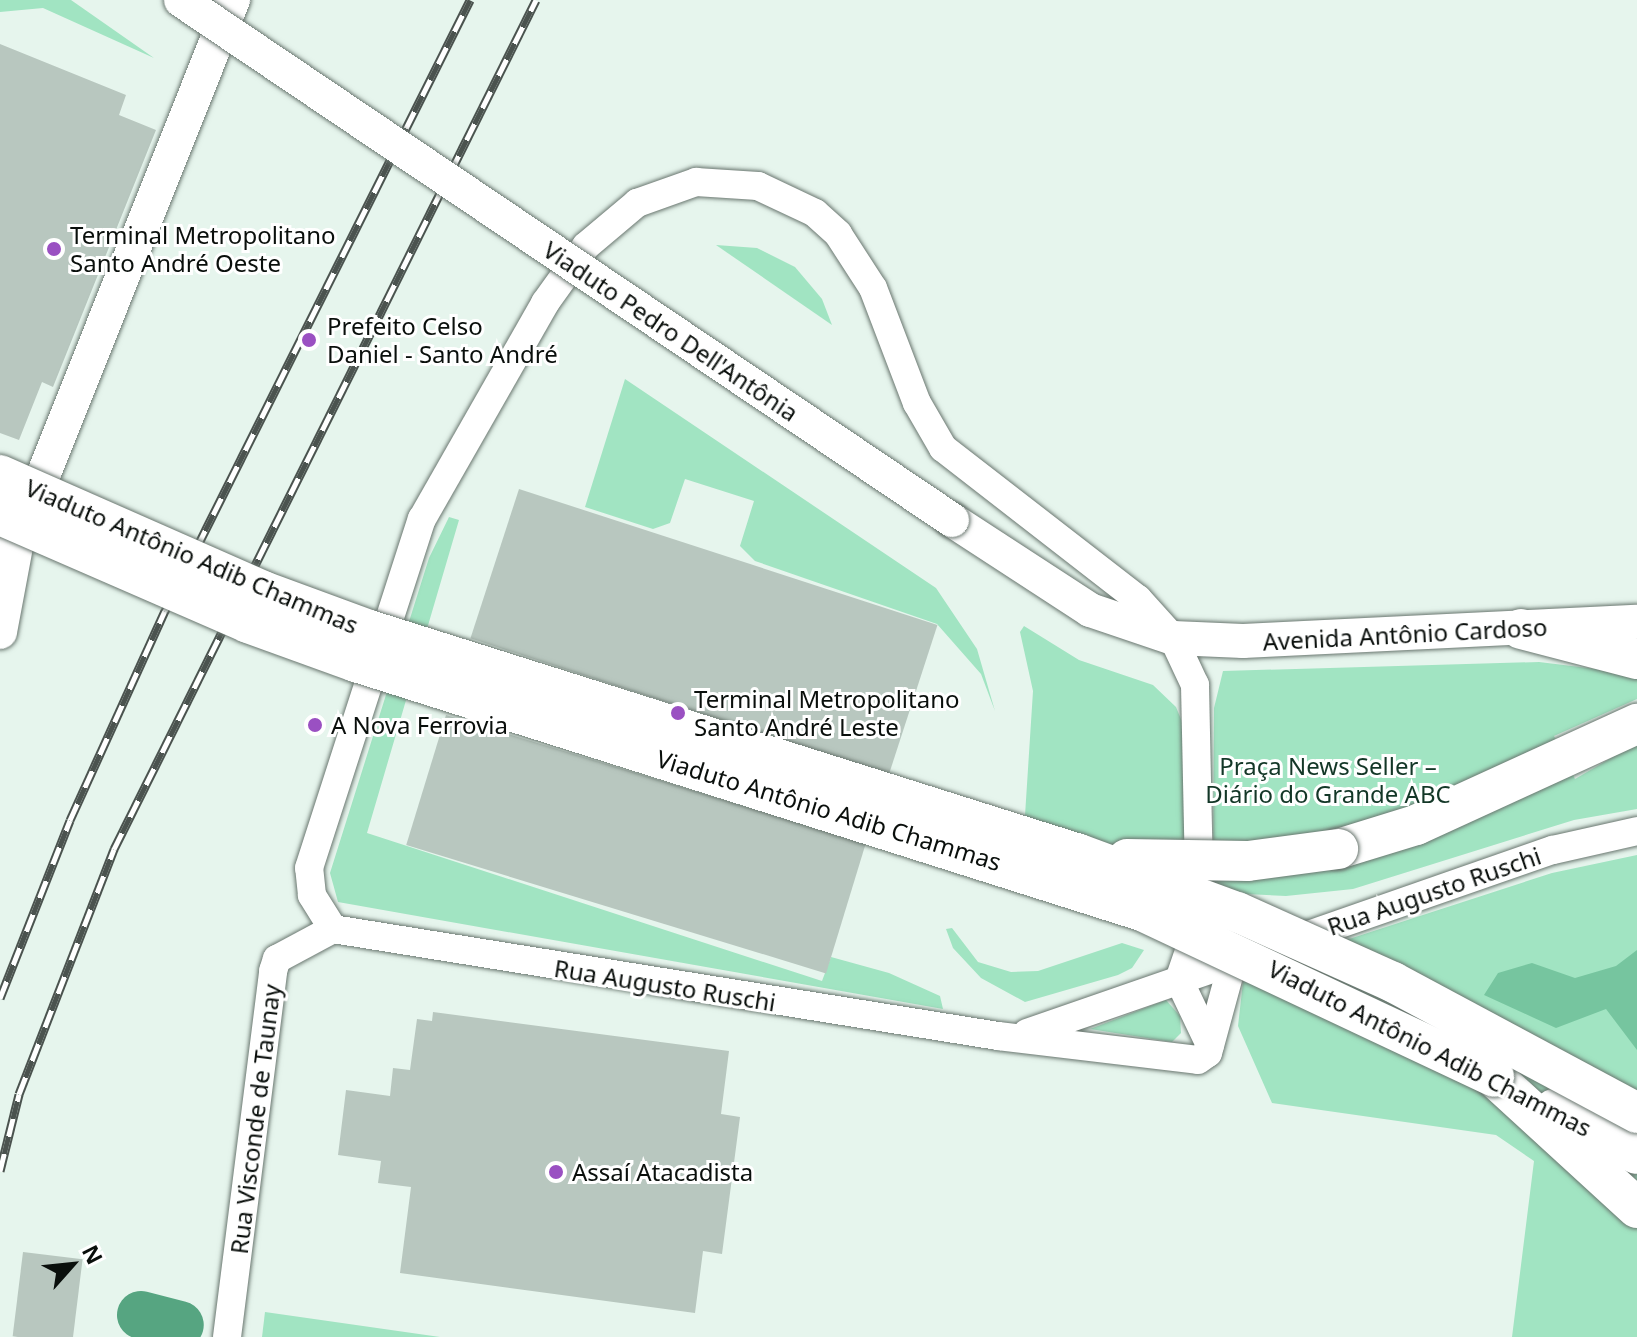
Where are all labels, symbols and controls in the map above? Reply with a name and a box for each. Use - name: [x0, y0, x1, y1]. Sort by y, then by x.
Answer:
- place label: Terminal Metropolitano Santo André Oeste: [70, 221, 336, 277]
- street label: Viaduto Pedro Dell'Antônia: [538, 235, 804, 427]
- marker: Terminal Metropolitano Santo André Oeste: [45, 240, 63, 258]
- place label: Prefeito Celso Daniel - Santo André: [327, 312, 558, 368]
- marker: Prefeito Celso Daniel - Santo André: [298, 329, 320, 351]
- street label: Viaduto Antônio Adib Chammas: [21, 473, 363, 639]
- street label: Avenida Antônio Cardoso: [1262, 612, 1548, 656]
- place label: Terminal Metropolitano Santo André Leste: [694, 685, 960, 741]
- marker: Terminal Metropolitano Santo André Leste: [669, 704, 687, 722]
- place label: A Nova Ferrovia: [331, 711, 508, 739]
- marker: A Nova Ferrovia: [306, 716, 324, 734]
- street label: Viaduto Antônio Adib Chammas: [653, 744, 1005, 876]
- park label: Praça News Seller – Diário do Grande ABC: [1205, 752, 1451, 808]
- street label: Rua Augusto Ruschi: [1323, 841, 1545, 941]
- street label: Rua Augusto Ruschi: [552, 953, 778, 1017]
- street label: Viaduto Antônio Adib Chammas: [1264, 954, 1596, 1142]
- street label: Rua Visconde de Taunay: [224, 982, 286, 1256]
- place label: Assaí Atacadista: [572, 1158, 753, 1186]
- marker: Assaí Atacadista: [547, 1163, 565, 1181]
- north arrow: [32, 1225, 112, 1305]
- text: N: [76, 1239, 111, 1269]

